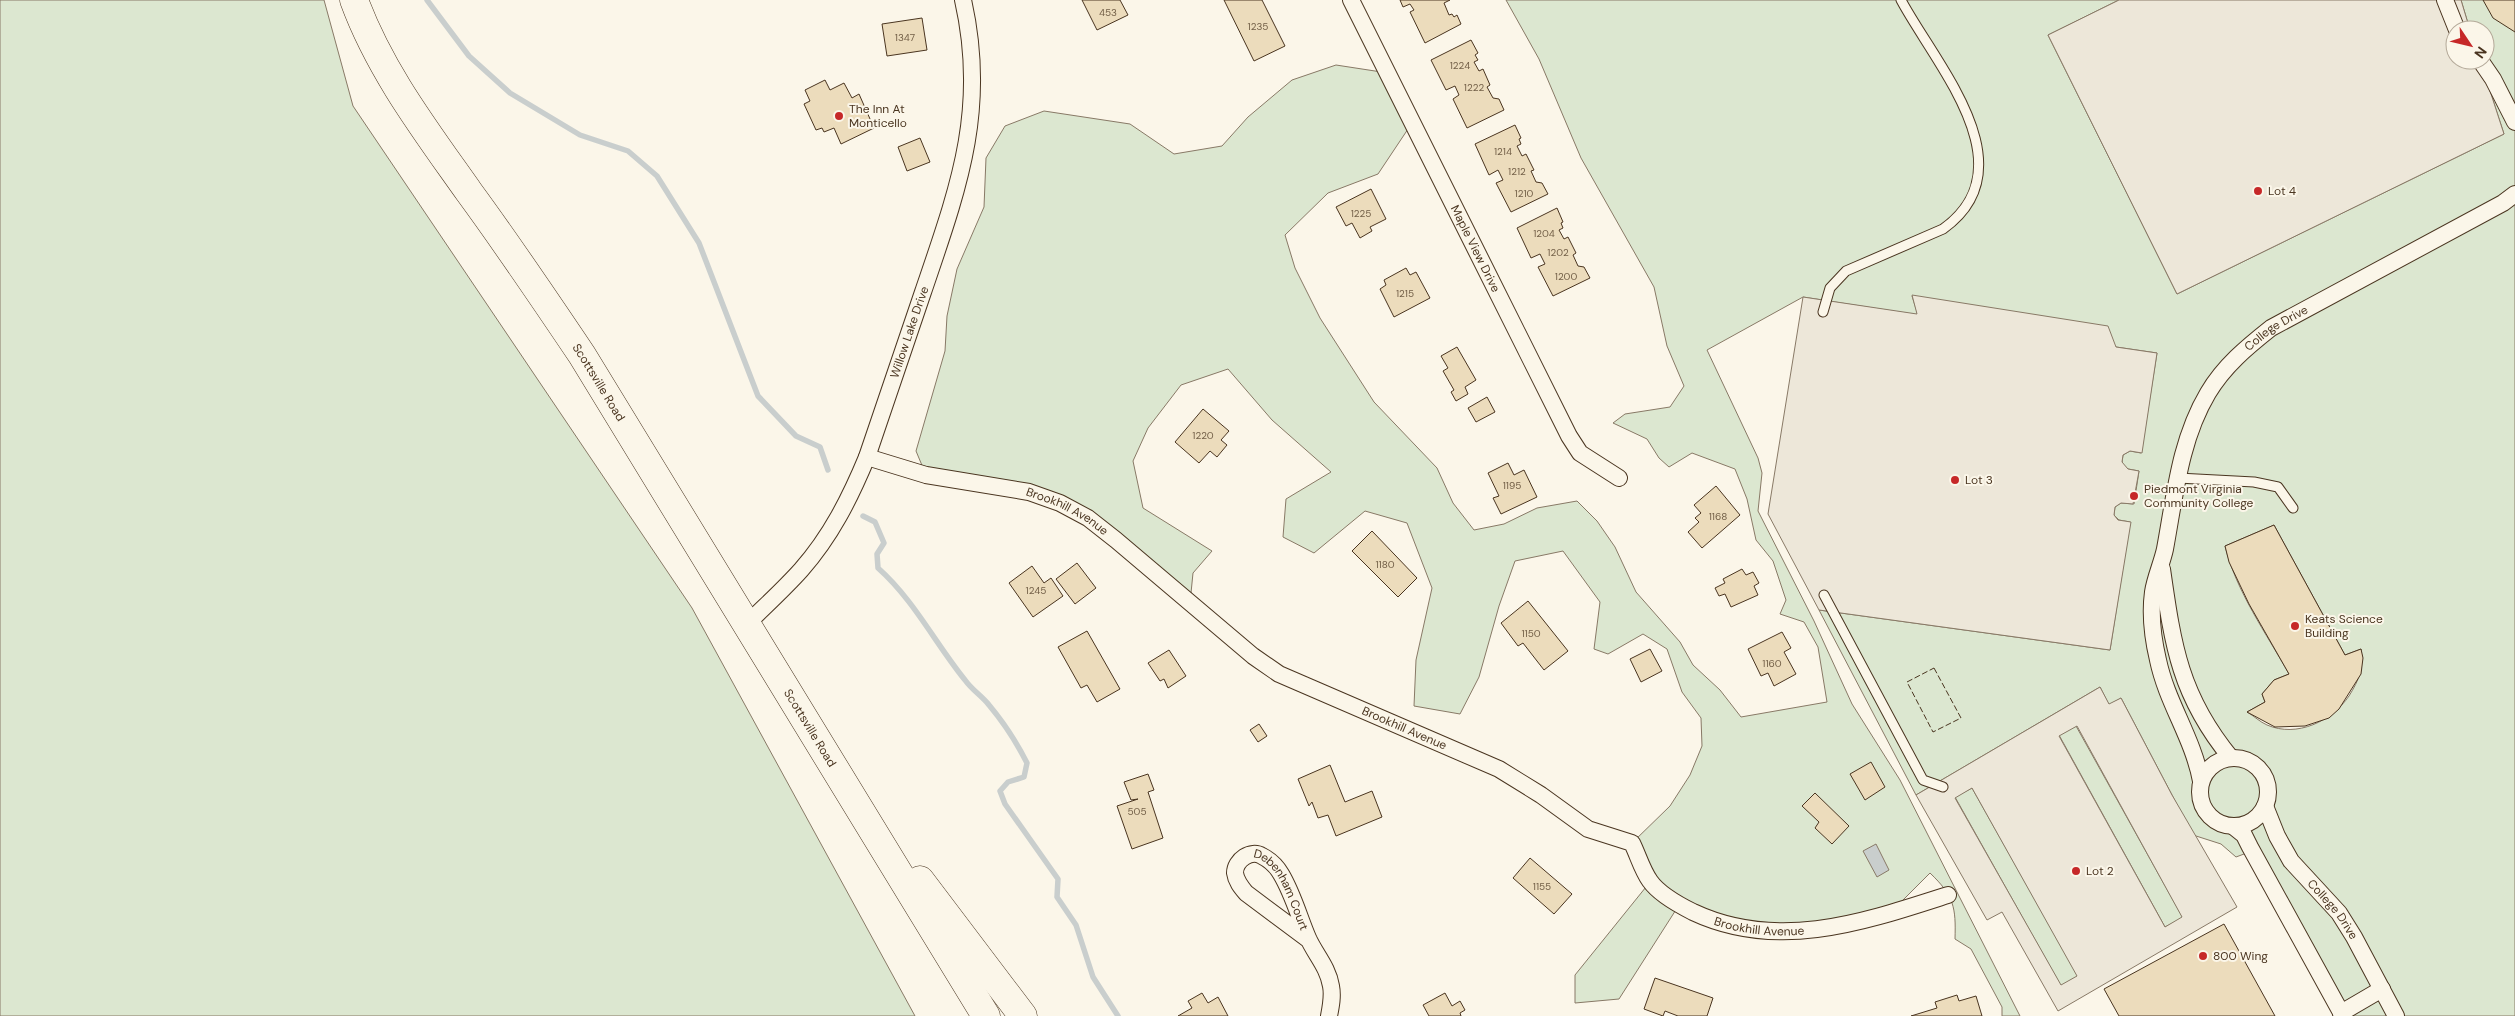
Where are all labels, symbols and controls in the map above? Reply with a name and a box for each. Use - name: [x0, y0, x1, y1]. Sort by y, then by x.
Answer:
- house number: 453: [1099, 6, 1117, 19]
- house number: 1235: [1248, 20, 1268, 33]
- north arrow: [2445, 20, 2495, 70]
- house number: 1347: [895, 31, 915, 44]
- text: N: [2470, 43, 2491, 62]
- house number: 1224: [1450, 59, 1470, 72]
- house number: 1222: [1464, 81, 1484, 94]
- place label: The Inn At Monticello: [849, 101, 907, 131]
- marker: The Inn At Monticello: [833, 110, 845, 122]
- house number: 1214: [1494, 145, 1512, 158]
- house number: 1212: [1508, 165, 1526, 178]
- place label: Lot 4: [2268, 183, 2296, 199]
- marker: Lot 4: [2252, 185, 2264, 197]
- house number: 1210: [1515, 187, 1534, 200]
- street label: Maple View Drive: [1447, 203, 1504, 295]
- house number: 1225: [1351, 207, 1371, 220]
- house number: 1204: [1533, 227, 1555, 240]
- house number: 1202: [1547, 246, 1569, 259]
- house number: 1200: [1555, 270, 1577, 283]
- street label: Willow Lake Drive: [886, 284, 932, 380]
- house number: 1215: [1396, 287, 1414, 300]
- street label: College Drive: [2241, 302, 2311, 354]
- street label: Scottsville Road: [569, 340, 629, 424]
- house number: 1220: [1192, 429, 1214, 442]
- place label: Lot 3: [1965, 472, 1993, 488]
- marker: Lot 3: [1949, 474, 1961, 486]
- house number: 1195: [1503, 479, 1521, 492]
- place label: Piedmont Virginia Community College: [2144, 481, 2254, 511]
- street label: Brookhill Avenue: [1024, 484, 1112, 539]
- marker: Piedmont Virginia Community College: [2128, 490, 2140, 502]
- house number: 1168: [1709, 510, 1727, 523]
- house number: 1180: [1375, 558, 1395, 571]
- house number: 1245: [1026, 584, 1046, 597]
- place label: Keats Science Building: [2305, 611, 2383, 641]
- marker: Keats Science Building: [2289, 620, 2301, 632]
- house number: 1150: [1521, 627, 1541, 640]
- house number: 1160: [1762, 657, 1782, 670]
- street label: Scottsville Road: [780, 686, 840, 770]
- street label: Brookhill Avenue: [1359, 703, 1449, 754]
- house number: 505: [1127, 805, 1147, 818]
- street label: Debenham Court: [1252, 846, 1312, 933]
- place label: Lot 2: [2086, 863, 2114, 879]
- marker: Lot 2: [2070, 865, 2082, 877]
- street label: College Drive: [2304, 876, 2362, 943]
- house number: 1155: [1533, 880, 1551, 893]
- street label: Brookhill Avenue: [1712, 913, 1805, 939]
- place label: 800 Wing: [2213, 948, 2268, 964]
- marker: 800 Wing: [2197, 950, 2209, 962]

